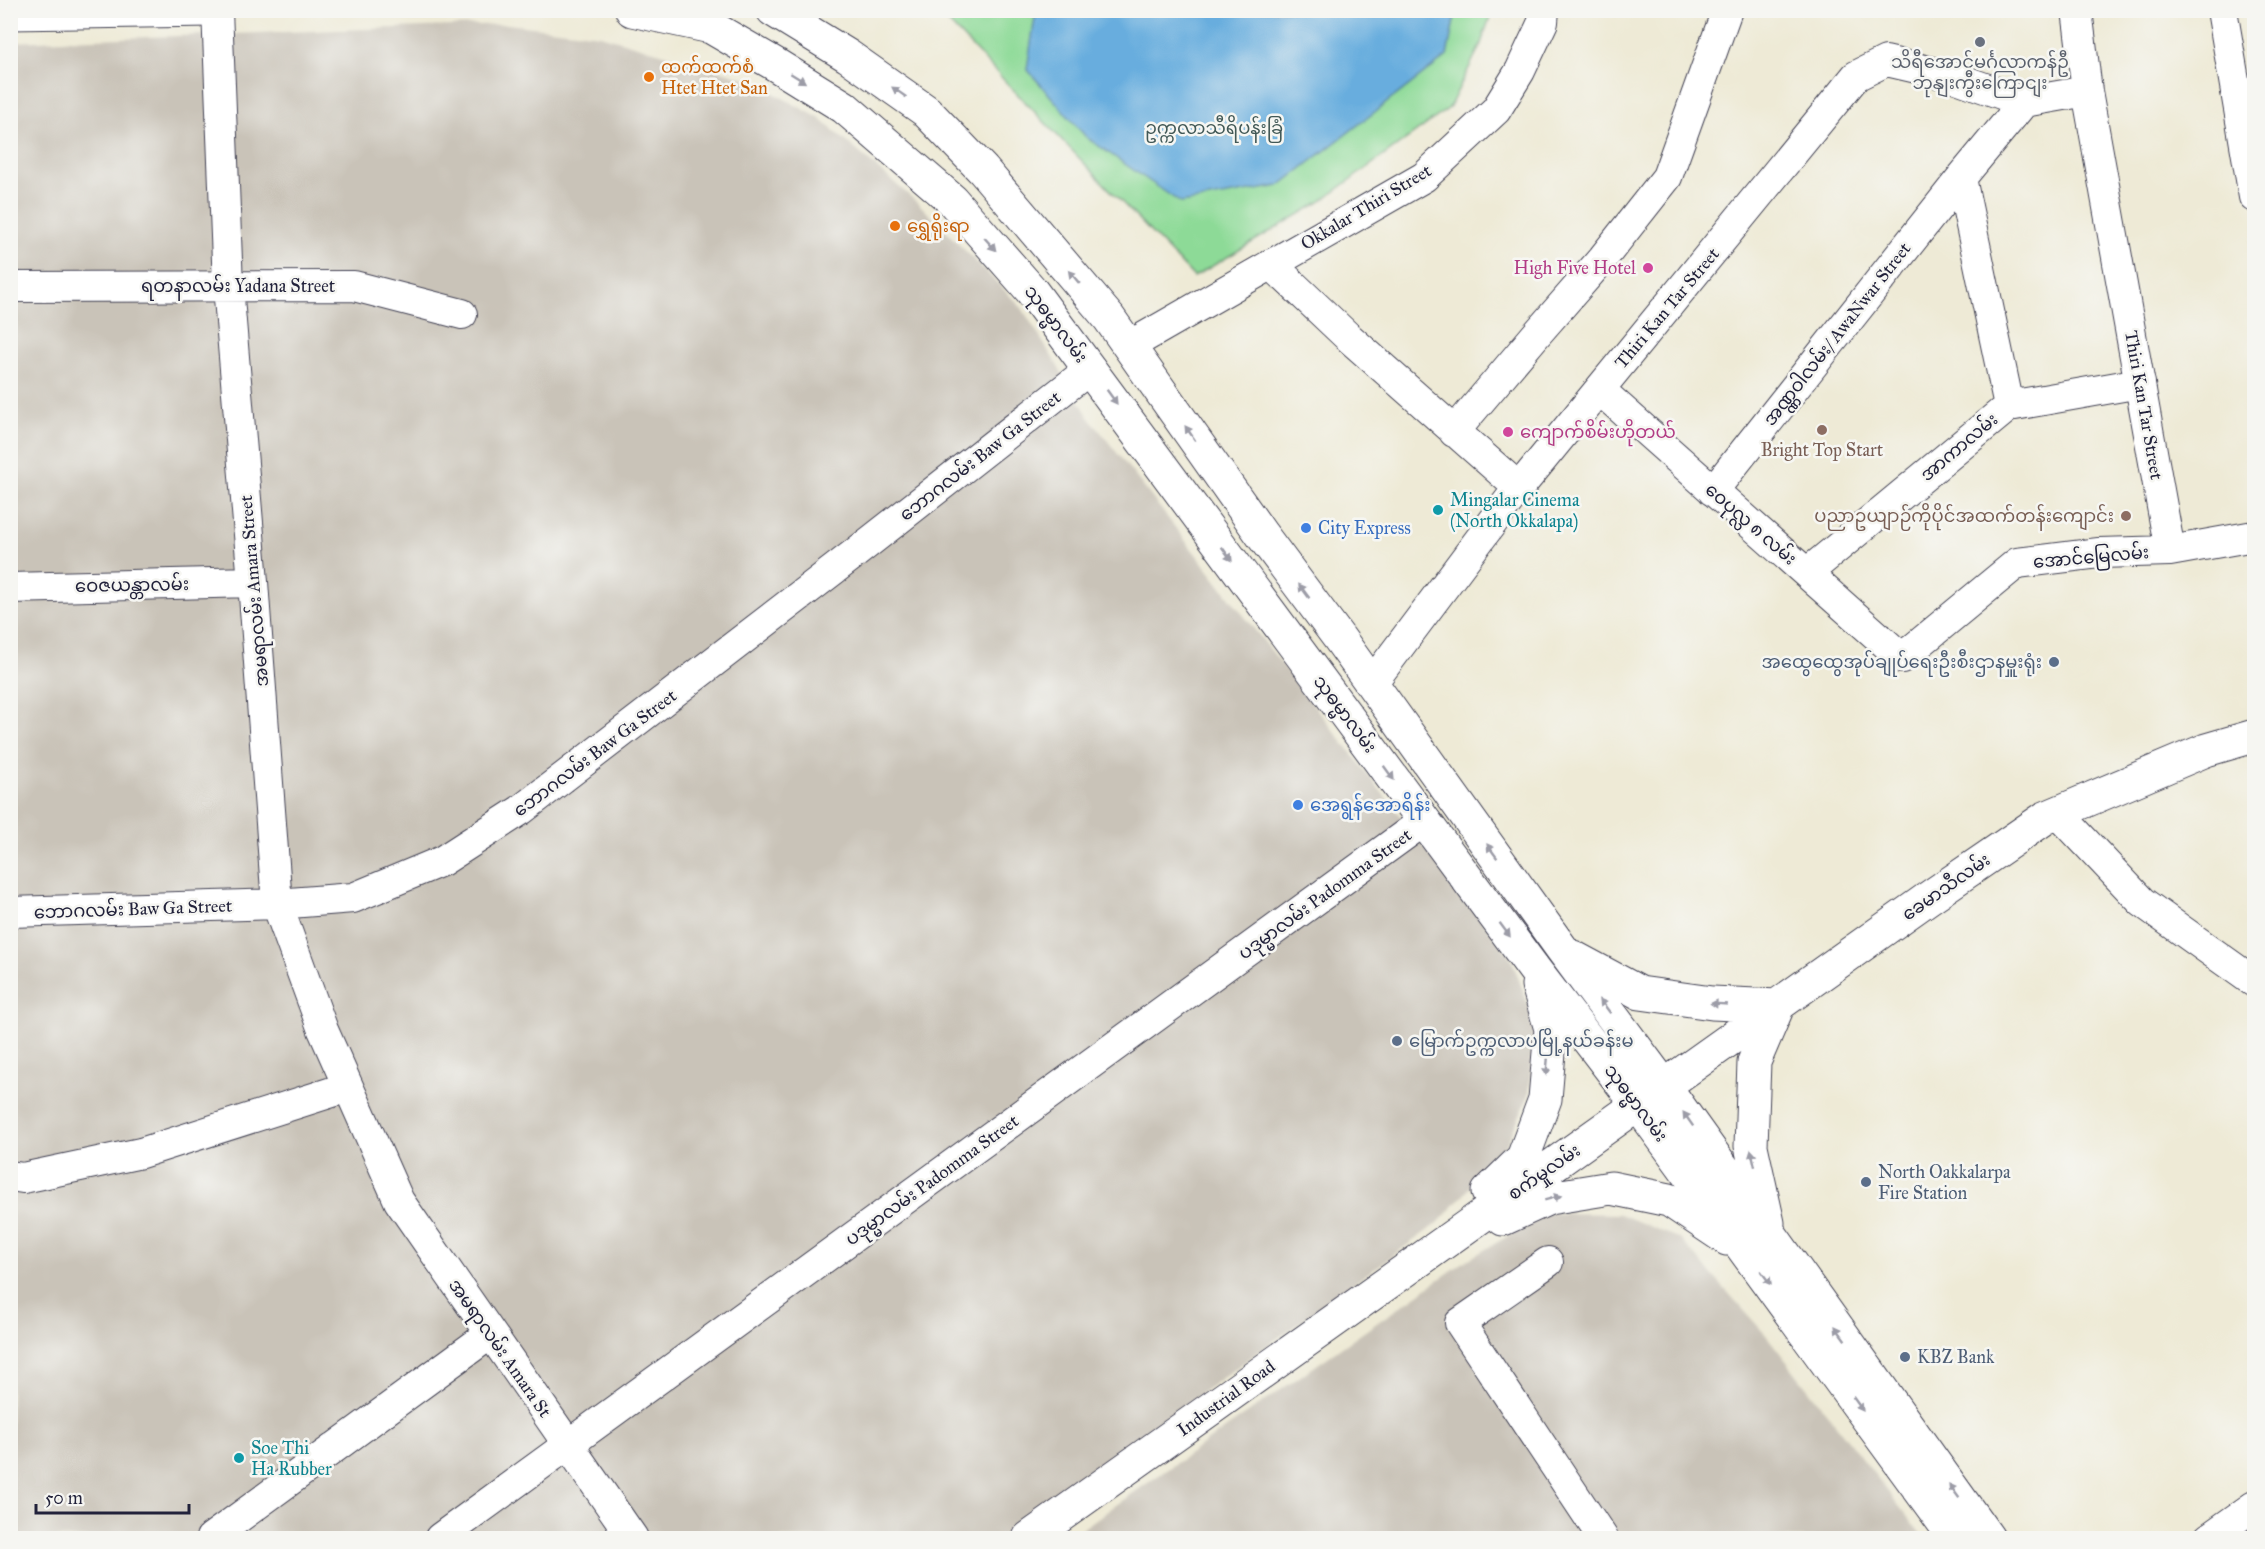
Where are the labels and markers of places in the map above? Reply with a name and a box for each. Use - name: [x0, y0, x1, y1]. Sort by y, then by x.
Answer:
- marker: သိရီအောင်မင်္ဂလာကန်ဦ ဘုနျးကွီးကြောငျး: [1973, 35, 1987, 49]
- place label: သိရီအောင်မင်္ဂလာကန်ဦ ဘုနျးကွီးကြောငျး: [1891, 48, 2069, 98]
- place label: ထက်ထက်စံ Htet Htet San: [661, 54, 768, 99]
- marker: ထက်ထက်စံ Htet Htet San: [642, 70, 656, 84]
- place label: ရွှေရိုးရာ: [907, 212, 970, 241]
- marker: ရွှေရိုးရာ: [888, 219, 902, 233]
- place label: High Five Hotel: [1514, 257, 1636, 280]
- marker: High Five Hotel: [1641, 261, 1655, 275]
- place label: ကျောက်စိမ်းဟိုတယ်: [1520, 418, 1676, 447]
- marker: Bright Top Start: [1815, 423, 1829, 437]
- marker: ကျောက်စိမ်းဟိုတယ်: [1501, 425, 1515, 439]
- place label: Bright Top Start: [1761, 439, 1884, 462]
- place label: Mingalar Cinema (North Okkalapa): [1450, 489, 1580, 533]
- place label: ပညာဥယျာဉ်ကိုပိုင်အထက်တန်းကျောင်း: [1814, 502, 2114, 531]
- marker: Mingalar Cinema (North Okkalapa): [1431, 503, 1445, 517]
- marker: ပညာဥယျာဉ်ကိုပိုင်အထက်တန်းကျောင်း: [2119, 509, 2133, 523]
- place label: City Express: [1318, 517, 1411, 539]
- marker: City Express: [1299, 521, 1313, 535]
- place label: အထွေထွေအုပ်ချုပ်ရေးဦးစီးဌာနမှူးရုံး: [1762, 648, 2042, 677]
- marker: အထွေထွေအုပ်ချုပ်ရေးဦးစီးဌာနမှူးရုံး: [2047, 655, 2061, 669]
- place label: အေရွန်အောရိန်း: [1310, 791, 1430, 820]
- marker: အေရွန်အောရိန်း: [1291, 798, 1305, 812]
- place label: မြောက်ဥက္ကလာပမြို့နယ်ခန်းမ: [1409, 1027, 1634, 1056]
- marker: မြောက်ဥက္ကလာပမြို့နယ်ခန်းမ: [1390, 1034, 1404, 1048]
- place label: North Oakkalarpa Fire Station: [1878, 1161, 2011, 1204]
- marker: North Oakkalarpa Fire Station: [1859, 1175, 1873, 1189]
- place label: KBZ Bank: [1917, 1346, 1995, 1368]
- marker: KBZ Bank: [1898, 1350, 1912, 1364]
- place label: Soe Thi Ha Rubber: [251, 1437, 332, 1480]
- marker: Soe Thi Ha Rubber: [232, 1451, 246, 1465]

